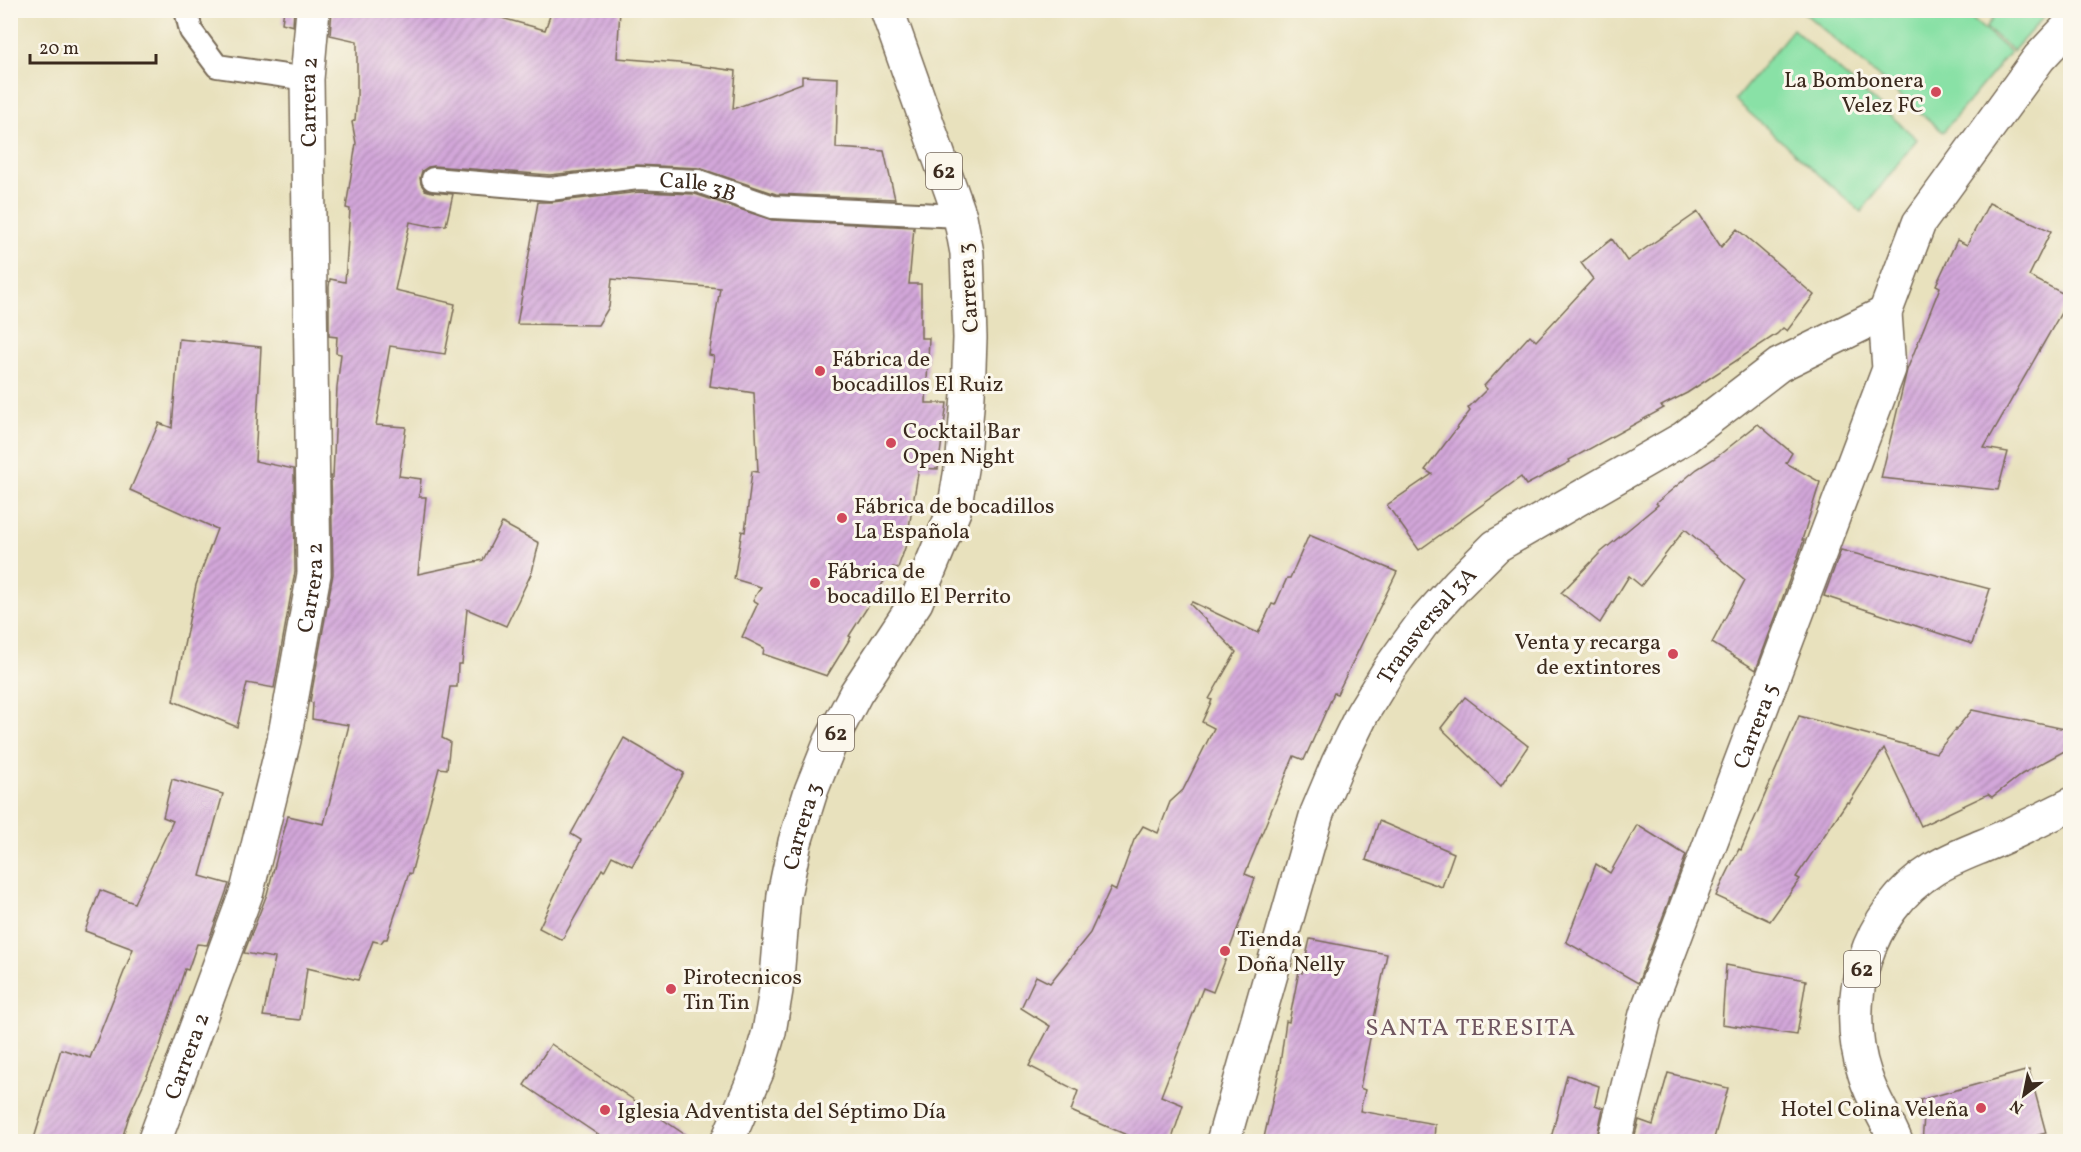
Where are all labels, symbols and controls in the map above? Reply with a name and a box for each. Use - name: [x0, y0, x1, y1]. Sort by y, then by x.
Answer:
- scale bar: [30, 27, 156, 65]
- text: 20 m: [39, 37, 79, 62]
- street label: Carrera 2: [294, 56, 327, 147]
- place label: La Bombonera Velez FC: [1784, 66, 1924, 122]
- marker: La Bombonera Velez FC: [1929, 85, 1943, 99]
- road number: 62: [926, 153, 962, 189]
- street label: Calle 3B: [659, 166, 740, 211]
- street label: Carrera 3: [951, 242, 988, 334]
- place label: Fábrica de bocadillos El Ruiz: [832, 345, 1004, 401]
- marker: Fábrica de bocadillos El Ruiz: [813, 364, 827, 378]
- place label: Cocktail Bar Open Night: [903, 417, 1021, 473]
- marker: Cocktail Bar Open Night: [884, 436, 898, 450]
- place label: Fábrica de bocadillos La Española: [854, 492, 1054, 548]
- marker: Fábrica de bocadillos La Española: [835, 511, 849, 525]
- street label: Carrera 2: [291, 542, 332, 635]
- place label: Fábrica de bocadillo El Perrito: [827, 557, 1011, 613]
- street label: Transversal 3A: [1371, 561, 1485, 691]
- marker: Fábrica de bocadillo El Perrito: [808, 576, 822, 590]
- place label: Venta y recarga de extintores: [1515, 628, 1661, 684]
- marker: Venta y recarga de extintores: [1666, 647, 1680, 661]
- street label: Carrera 5: [1727, 679, 1787, 774]
- road number: 62: [818, 715, 854, 751]
- street label: Carrera 3: [777, 778, 831, 873]
- place label: Tienda Doña Nelly: [1237, 925, 1345, 981]
- marker: Tienda Doña Nelly: [1218, 944, 1232, 958]
- road number: 62: [1844, 951, 1880, 987]
- place label: Pirotecnicos Tin Tin: [683, 963, 802, 1019]
- marker: Pirotecnicos Tin Tin: [664, 982, 678, 996]
- street label: Carrera 2: [158, 1009, 219, 1104]
- district label: SANTA TERESITA: [1365, 1012, 1577, 1046]
- north arrow: [1994, 1065, 2054, 1125]
- text: N: [2006, 1093, 2028, 1118]
- place label: Hotel Colina Veleña: [1780, 1095, 1969, 1126]
- place label: Iglesia Adventista del Séptimo Día: [617, 1097, 946, 1128]
- marker: Hotel Colina Veleña: [1974, 1101, 1988, 1115]
- marker: Iglesia Adventista del Séptimo Día: [598, 1103, 612, 1117]

